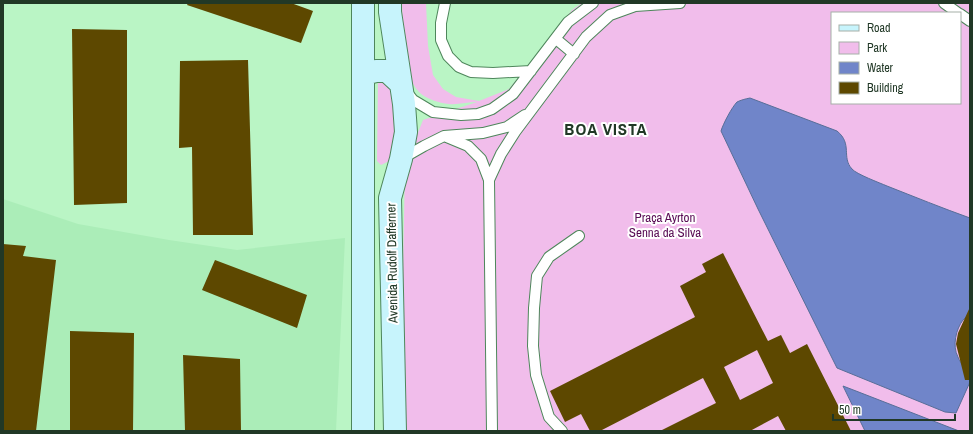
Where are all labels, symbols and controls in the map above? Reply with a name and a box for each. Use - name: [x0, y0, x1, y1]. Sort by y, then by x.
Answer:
- legend: [831, 12, 961, 104]
- text: Road: [867, 20, 891, 36]
- text: Park: [867, 40, 887, 56]
- text: Water: [867, 60, 894, 76]
- text: Building: [867, 80, 904, 96]
- district label: BOA VISTA: [564, 117, 648, 140]
- street label: Avenida Rudolf Dafferner: [382, 202, 402, 324]
- park label: Praça Ayrton Senna da Silva: [629, 209, 701, 241]
- scale bar: [833, 396, 955, 422]
- text: 50 m: [839, 402, 861, 418]

